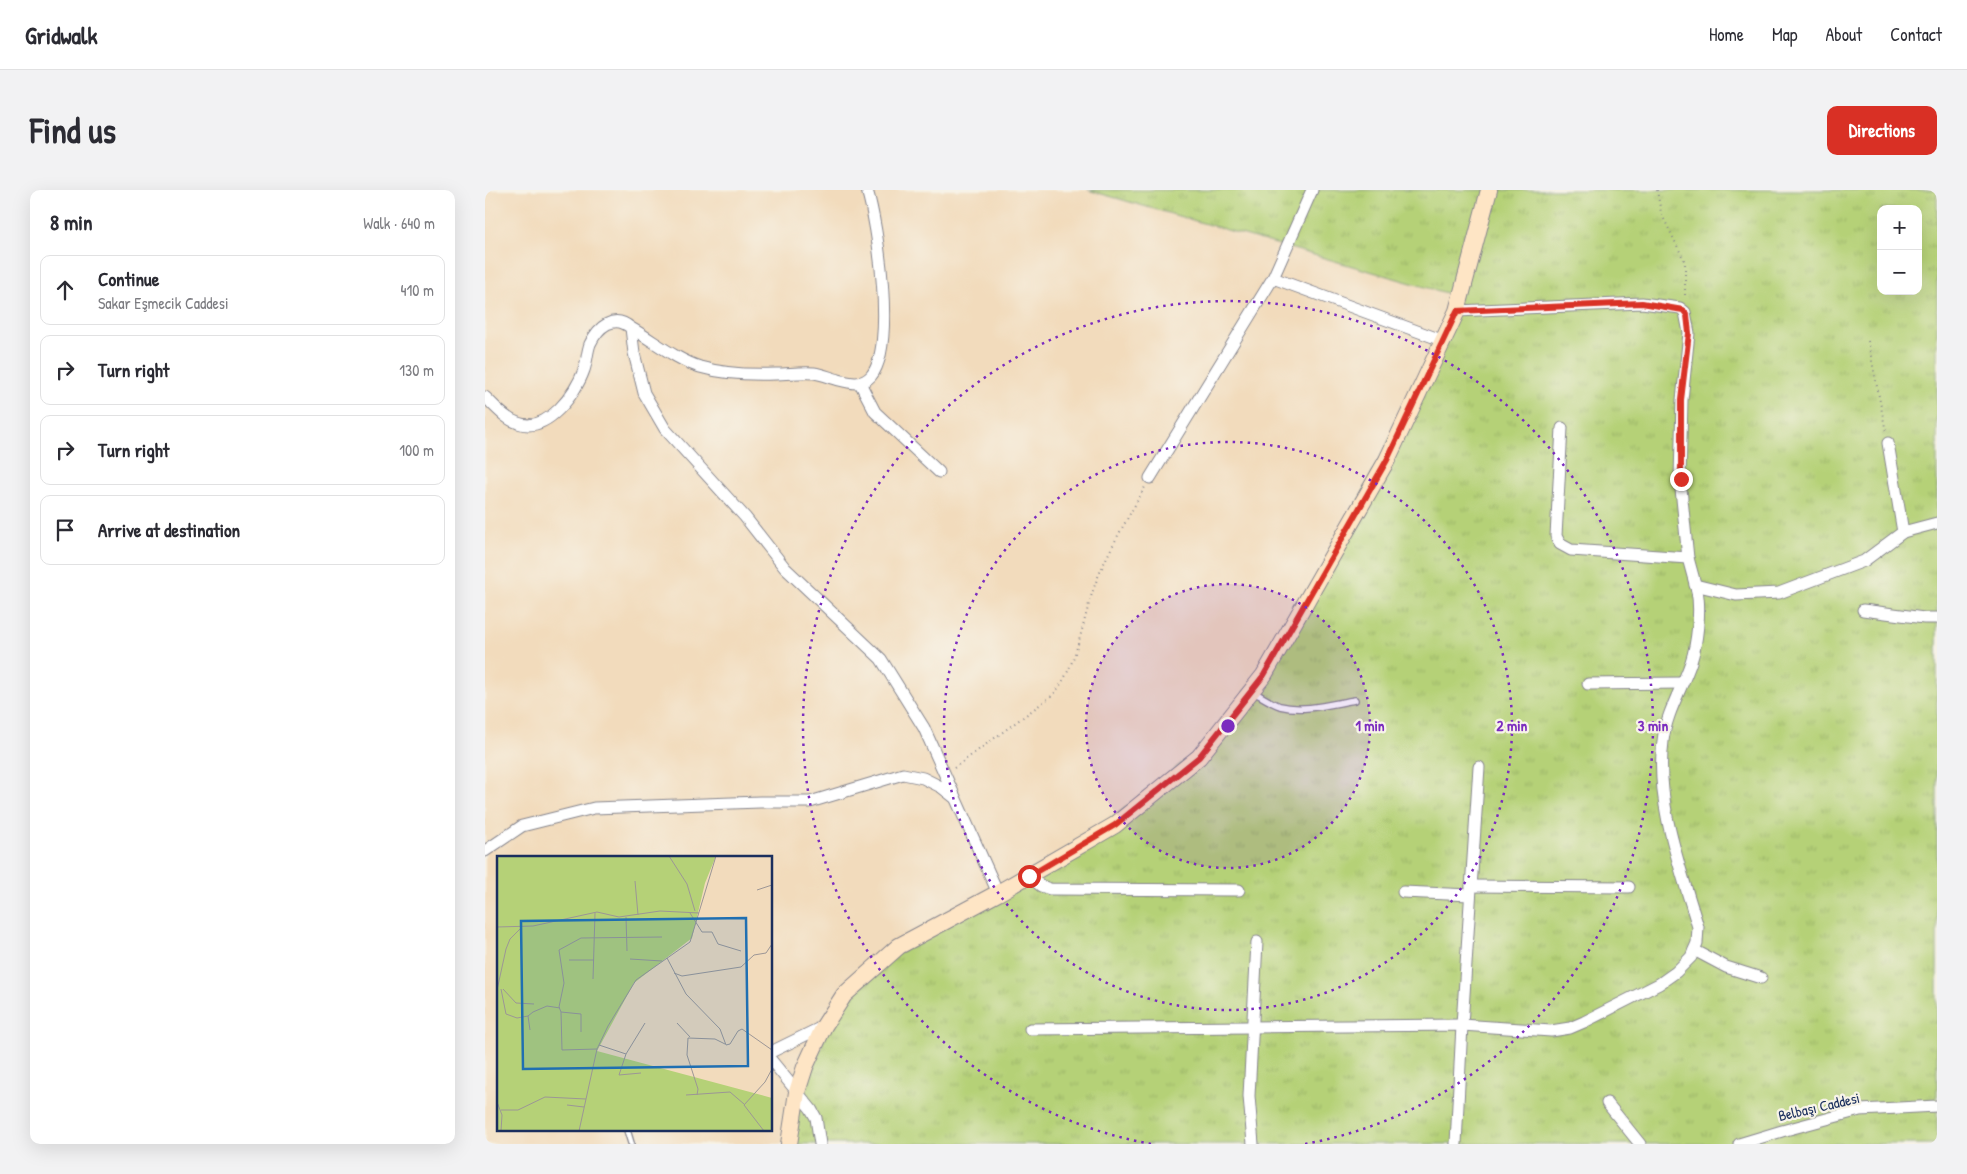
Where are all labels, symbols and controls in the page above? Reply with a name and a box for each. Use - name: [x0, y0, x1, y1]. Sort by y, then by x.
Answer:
- text: Gridwalk: [25, 19, 97, 51]
- text: Home: [1709, 22, 1744, 47]
- text: Map: [1772, 22, 1797, 47]
- text: About: [1825, 22, 1862, 47]
- text: Contact: [1890, 22, 1942, 47]
- button: Directions: [1827, 106, 1937, 155]
- text: Find us: [30, 107, 116, 154]
- map controls: [1877, 205, 1922, 295]
- button: +: [1877, 205, 1922, 250]
- text: 8 min: [50, 208, 92, 237]
- text: Walk · 640 m: [363, 212, 435, 234]
- button: −: [1877, 250, 1922, 295]
- text: Continue: [98, 266, 159, 292]
- icon: ahead: [51, 276, 79, 304]
- text: 410 m: [400, 279, 434, 301]
- text: Sakar Eşmecik Caddesi: [98, 292, 229, 314]
- icon: right: [51, 356, 79, 384]
- text: Turn right: [98, 357, 169, 383]
- text: 130 m: [399, 359, 434, 381]
- icon: right: [51, 436, 79, 464]
- text: Turn right: [98, 437, 169, 463]
- text: 100 m: [399, 439, 434, 461]
- route end: [1670, 468, 1693, 491]
- icon: arrive: [51, 516, 79, 544]
- text: Arrive at destination: [98, 517, 240, 543]
- text: 1 min: [1355, 715, 1385, 736]
- text: 2 min: [1497, 715, 1528, 736]
- text: 3 min: [1638, 715, 1668, 736]
- centre of rings: [1219, 717, 1237, 735]
- inset map: [497, 856, 773, 1132]
- route start: [1018, 865, 1041, 888]
- street label: Belbaşı Caddesi: [1776, 1087, 1862, 1126]

